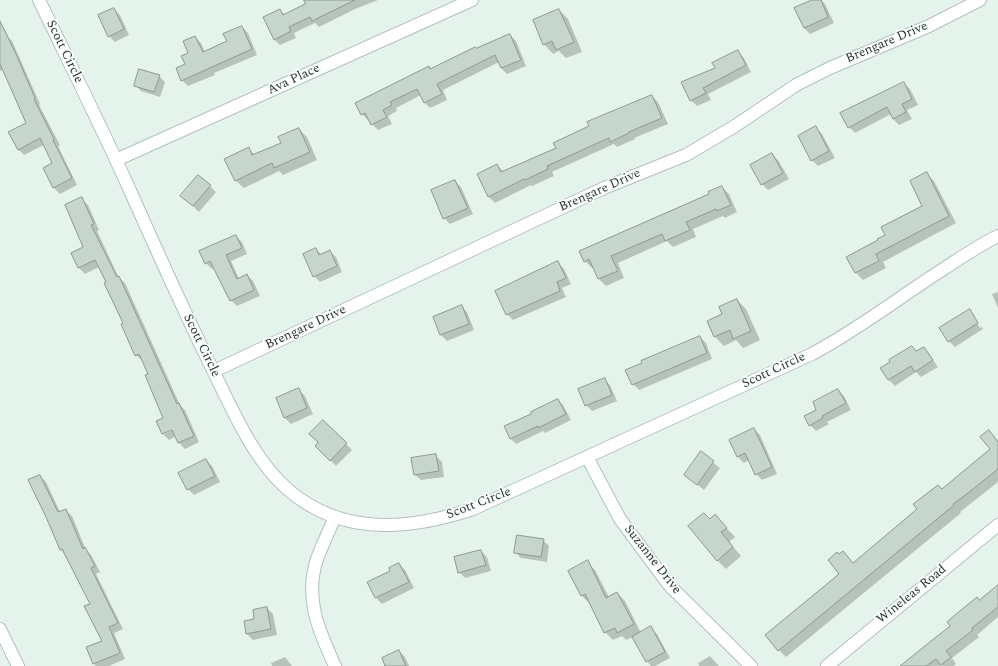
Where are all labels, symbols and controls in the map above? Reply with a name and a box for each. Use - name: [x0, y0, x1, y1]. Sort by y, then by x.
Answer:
- street label: Scott Circle: [42, 18, 86, 86]
- street label: Brengare Drive: [844, 19, 930, 67]
- street label: Ava Place: [265, 61, 323, 99]
- street label: Brengare Drive: [557, 166, 643, 216]
- street label: Brengare Drive: [263, 302, 349, 354]
- street label: Scott Circle: [179, 312, 223, 380]
- street label: Scott Circle: [740, 350, 808, 392]
- street label: Scott Circle: [445, 485, 513, 523]
- street label: Suzanne Drive: [620, 522, 684, 598]
- street label: Wineleas Road: [874, 562, 950, 628]

